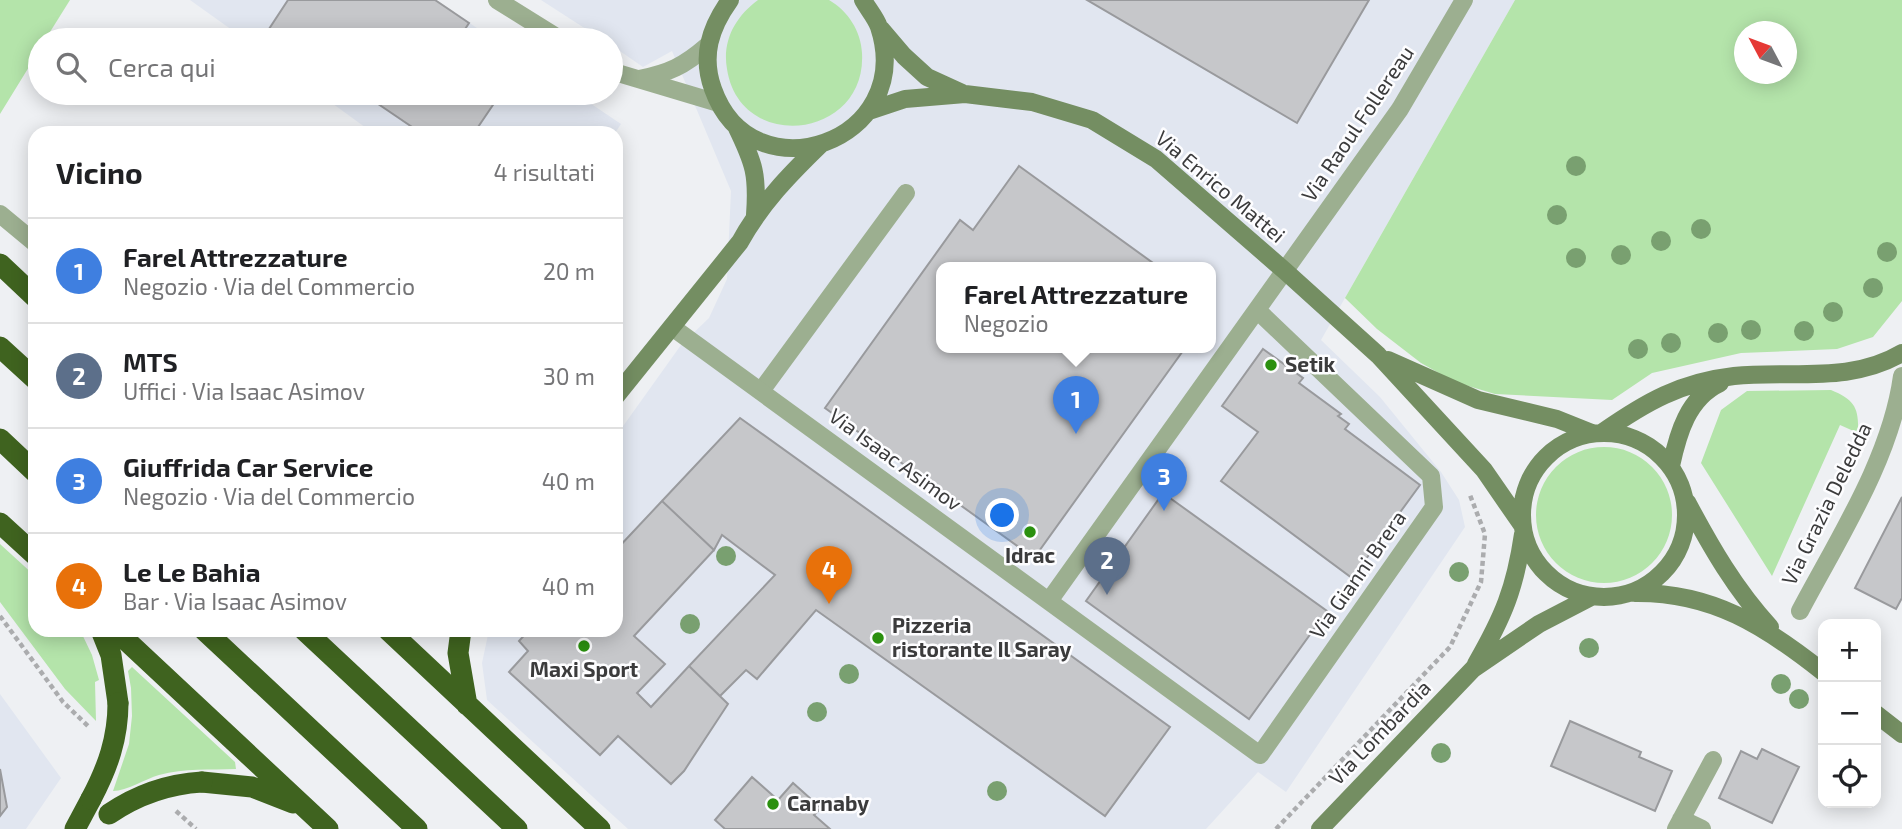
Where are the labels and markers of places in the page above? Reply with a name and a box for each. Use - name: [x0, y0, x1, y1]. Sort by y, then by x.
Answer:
- place label: Setik: [1285, 351, 1336, 376]
- marker: Setik: [1263, 357, 1279, 373]
- pin: 1: [1053, 376, 1099, 434]
- pin: 3: [1141, 453, 1187, 511]
- marker: Idrac: [1022, 524, 1038, 540]
- pin: 2: [1084, 537, 1130, 595]
- place label: Idrac: [1005, 542, 1055, 567]
- pin: 4: [806, 546, 852, 604]
- place label: Pizzeria ristorante Il Saray: [892, 612, 1072, 662]
- marker: Pizzeria ristorante Il Saray: [870, 630, 886, 646]
- marker: Maxi Sport: [576, 638, 592, 654]
- place label: Maxi Sport: [530, 656, 639, 681]
- place label: Carnaby: [787, 790, 869, 816]
- marker: Carnaby: [765, 796, 781, 812]

